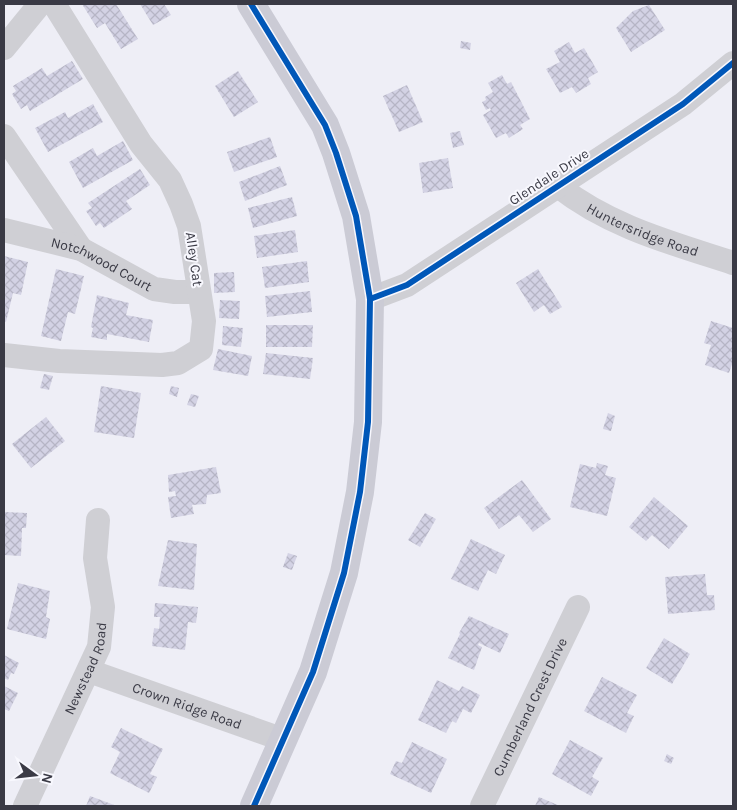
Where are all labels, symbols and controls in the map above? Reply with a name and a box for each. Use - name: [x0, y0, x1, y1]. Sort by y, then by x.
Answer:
- street label: Glendale Drive: [506, 145, 592, 209]
- street label: Huntersridge Road: [584, 199, 701, 260]
- street label: Alley Cat: [182, 231, 206, 287]
- street label: Notchwood Court: [49, 233, 155, 295]
- street label: Newstead Road: [60, 621, 110, 717]
- street label: Cumberland Crest Drive: [489, 635, 570, 779]
- street label: Crown Ridge Road: [130, 678, 244, 733]
- north arrow: [10, 750, 60, 800]
- text: N: [38, 771, 57, 785]

